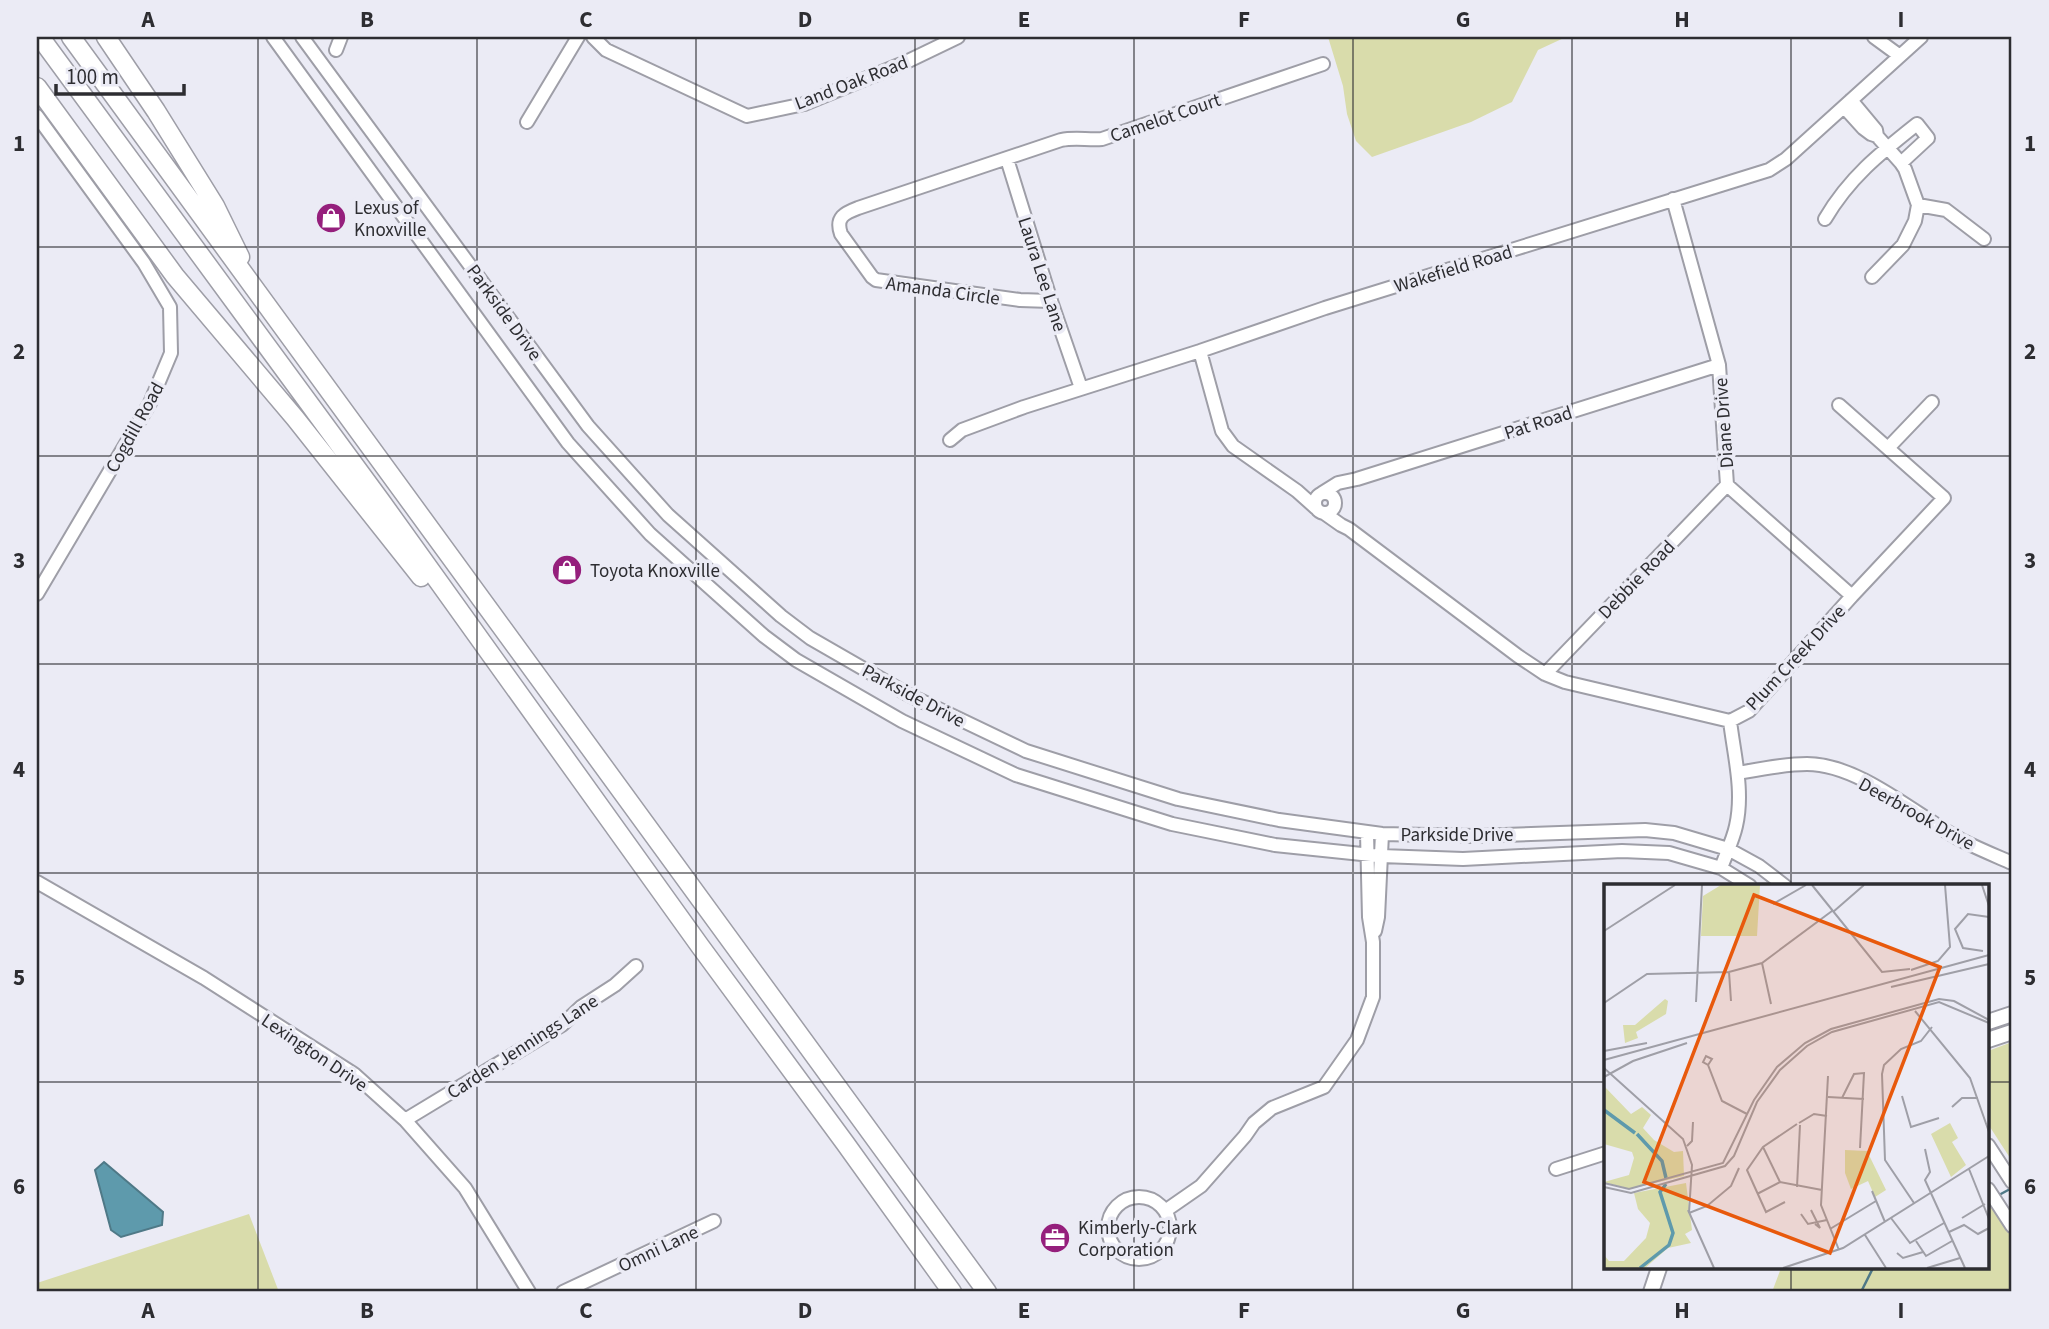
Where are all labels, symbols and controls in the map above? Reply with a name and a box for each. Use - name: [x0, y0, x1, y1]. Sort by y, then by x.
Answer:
- text: A: [140, 3, 155, 36]
- text: B: [360, 3, 374, 36]
- text: C: [579, 3, 593, 36]
- text: D: [798, 3, 812, 36]
- text: E: [1018, 3, 1030, 36]
- text: F: [1238, 3, 1250, 36]
- text: G: [1456, 3, 1470, 36]
- text: H: [1674, 3, 1690, 36]
- text: I: [1898, 3, 1904, 36]
- street label: Land Oak Road: [791, 49, 912, 117]
- scale bar: [56, 52, 184, 96]
- text: 100 m: [66, 62, 119, 92]
- street label: Camelot Court: [1107, 87, 1225, 150]
- text: 1: [13, 127, 25, 160]
- text: 1: [2024, 127, 2036, 160]
- place label: Lexus of Knoxville: [354, 195, 427, 244]
- shop icon: Lexus of Knoxville: [314, 201, 348, 235]
- street label: Laura Lee Lane: [1010, 214, 1073, 335]
- street label: Wakefield Road: [1391, 239, 1516, 300]
- street label: Parkside Drive: [460, 259, 548, 367]
- street label: Amanda Circle: [884, 270, 1002, 313]
- text: 2: [13, 335, 25, 368]
- text: 2: [2024, 335, 2036, 368]
- street label: Cogdill Road: [99, 377, 171, 478]
- street label: Diane Drive: [1708, 377, 1741, 469]
- street label: Pat Road: [1501, 400, 1576, 447]
- street label: Debbie Road: [1592, 534, 1682, 626]
- text: 3: [13, 544, 25, 577]
- text: 3: [2024, 544, 2036, 577]
- shop icon: Toyota Knoxville: [550, 553, 584, 587]
- place label: Toyota Knoxville: [590, 558, 720, 585]
- street label: Plum Creek Drive: [1740, 599, 1852, 717]
- street label: Parkside Drive: [857, 658, 970, 735]
- text: 4: [13, 753, 25, 786]
- text: 4: [2024, 753, 2036, 786]
- street label: Deerbrook Drive: [1853, 771, 1979, 857]
- street label: Parkside Drive: [1400, 822, 1514, 849]
- inset map: [1604, 884, 1990, 1270]
- text: 5: [13, 961, 25, 994]
- text: 5: [2024, 961, 2036, 994]
- street label: Carden Jennings Lane: [442, 988, 604, 1106]
- street label: Lexington Drive: [256, 1008, 373, 1099]
- text: 6: [13, 1170, 25, 1203]
- text: 6: [2024, 1170, 2036, 1203]
- place label: Kimberly-Clark Corporation: [1078, 1215, 1197, 1264]
- street label: Omni Lane: [614, 1219, 703, 1280]
- office icon: Kimberly-Clark Corporation: [1038, 1221, 1072, 1255]
- text: A: [140, 1294, 155, 1327]
- text: B: [360, 1294, 374, 1327]
- text: C: [579, 1294, 593, 1327]
- text: D: [798, 1294, 812, 1327]
- text: E: [1018, 1294, 1030, 1327]
- text: F: [1238, 1294, 1250, 1327]
- text: G: [1456, 1294, 1470, 1327]
- text: H: [1674, 1294, 1690, 1327]
- text: I: [1898, 1294, 1904, 1327]

